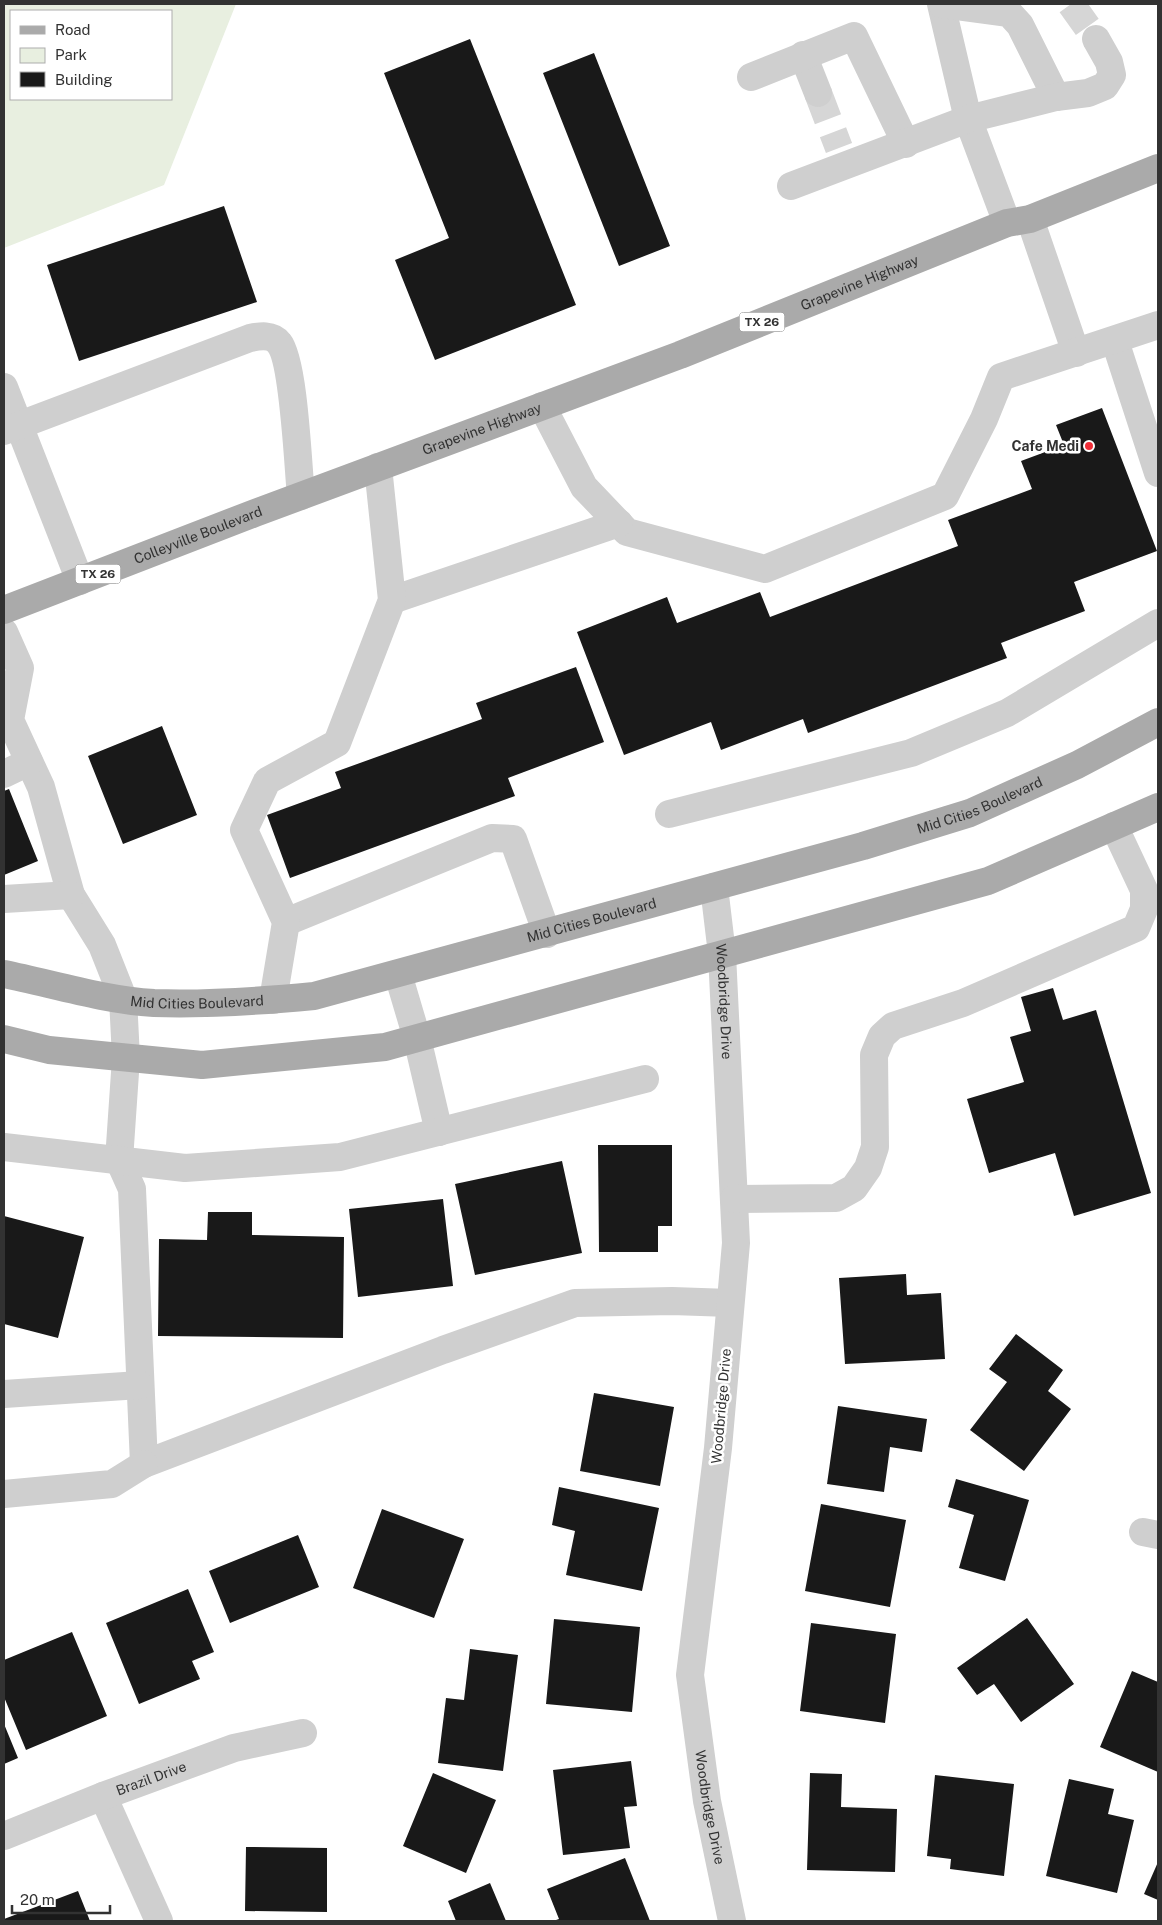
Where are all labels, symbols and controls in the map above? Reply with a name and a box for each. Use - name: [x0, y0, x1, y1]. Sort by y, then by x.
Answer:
- legend: [10, 10, 172, 100]
- text: Road: [55, 21, 91, 38]
- text: Park: [55, 46, 87, 63]
- text: Building: [55, 71, 113, 88]
- street label: Grapevine Highway: [798, 251, 921, 314]
- road number: TX 26: [740, 313, 784, 332]
- street label: Grapevine Highway: [420, 399, 544, 458]
- place label: Cafe Medi: [1012, 438, 1079, 454]
- marker: Cafe Medi: [1083, 440, 1095, 452]
- street label: Colleyville Boulevard: [131, 503, 264, 567]
- road number: TX 26: [76, 564, 120, 584]
- street label: Mid Cities Boulevard: [915, 774, 1045, 837]
- street label: Mid Cities Boulevard: [525, 895, 658, 945]
- street label: Woodbridge Drive: [713, 943, 735, 1060]
- street label: Mid Cities Boulevard: [129, 992, 264, 1012]
- street label: Woodbridge Drive: [708, 1348, 734, 1464]
- street label: Woodbridge Drive: [692, 1749, 728, 1866]
- street label: Brazil Drive: [114, 1758, 189, 1799]
- scale bar: [12, 1882, 110, 1914]
- text: 20 m: [20, 1891, 55, 1908]

